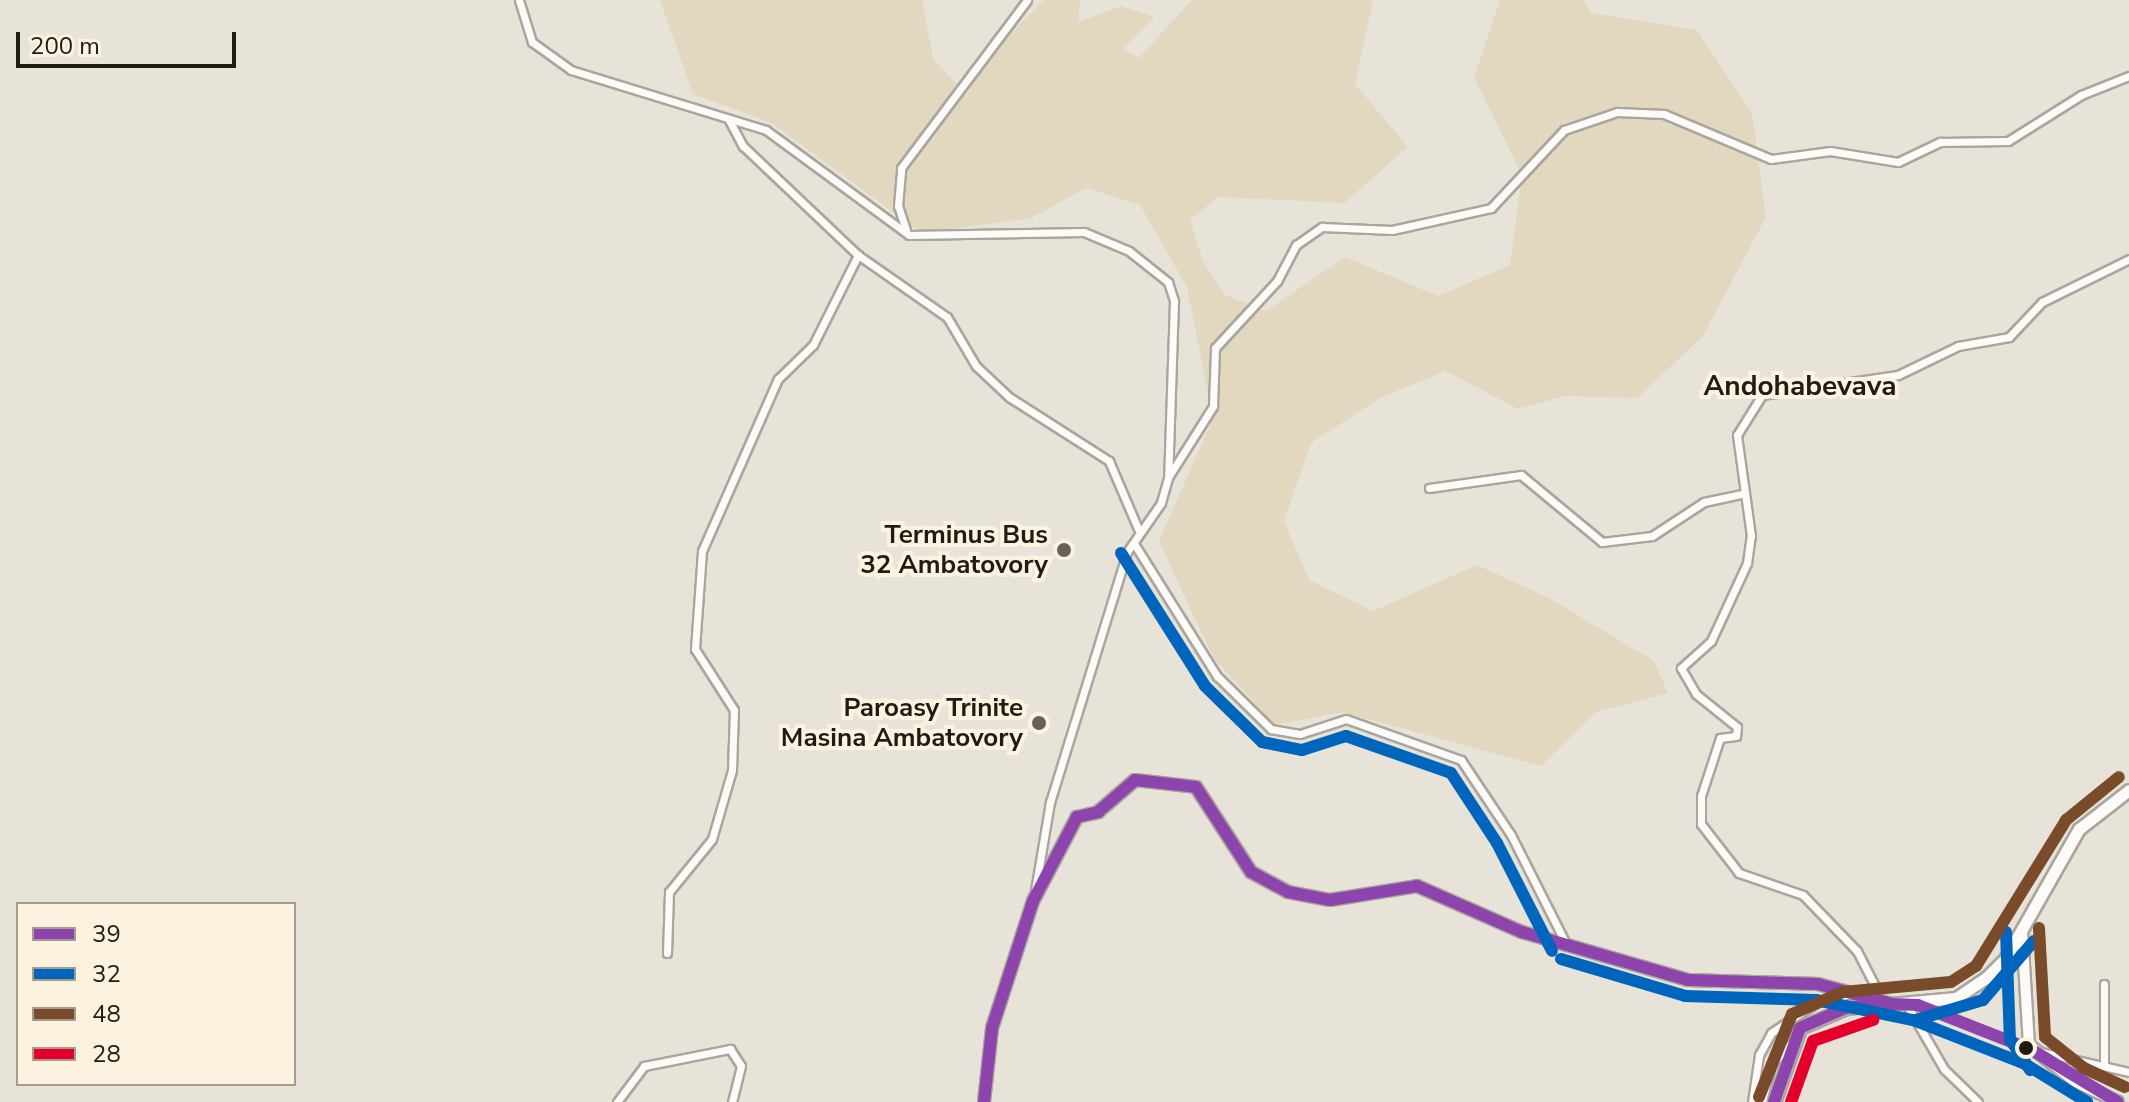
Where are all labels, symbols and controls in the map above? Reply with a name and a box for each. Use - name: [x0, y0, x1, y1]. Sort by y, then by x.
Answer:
- scale bar: [20, 16, 240, 66]
- text: 200 m: [30, 30, 100, 62]
- district label: Andohabevava: [1703, 369, 1897, 403]
- place label: Terminus Bus 32 Ambatovory: [860, 519, 1048, 580]
- marker: Terminus Bus 32 Ambatovory: [1055, 541, 1073, 559]
- place label: Paroasy Trinite Masina Ambatovory: [781, 692, 1023, 754]
- marker: Paroasy Trinite Masina Ambatovory: [1030, 714, 1048, 732]
- legend: [16, 902, 296, 1086]
- text: 39: [92, 918, 121, 950]
- text: 32: [92, 958, 121, 990]
- text: 48: [92, 998, 121, 1030]
- text: 28: [92, 1038, 121, 1070]
- unlabelled marker: [2018, 1040, 2034, 1056]

